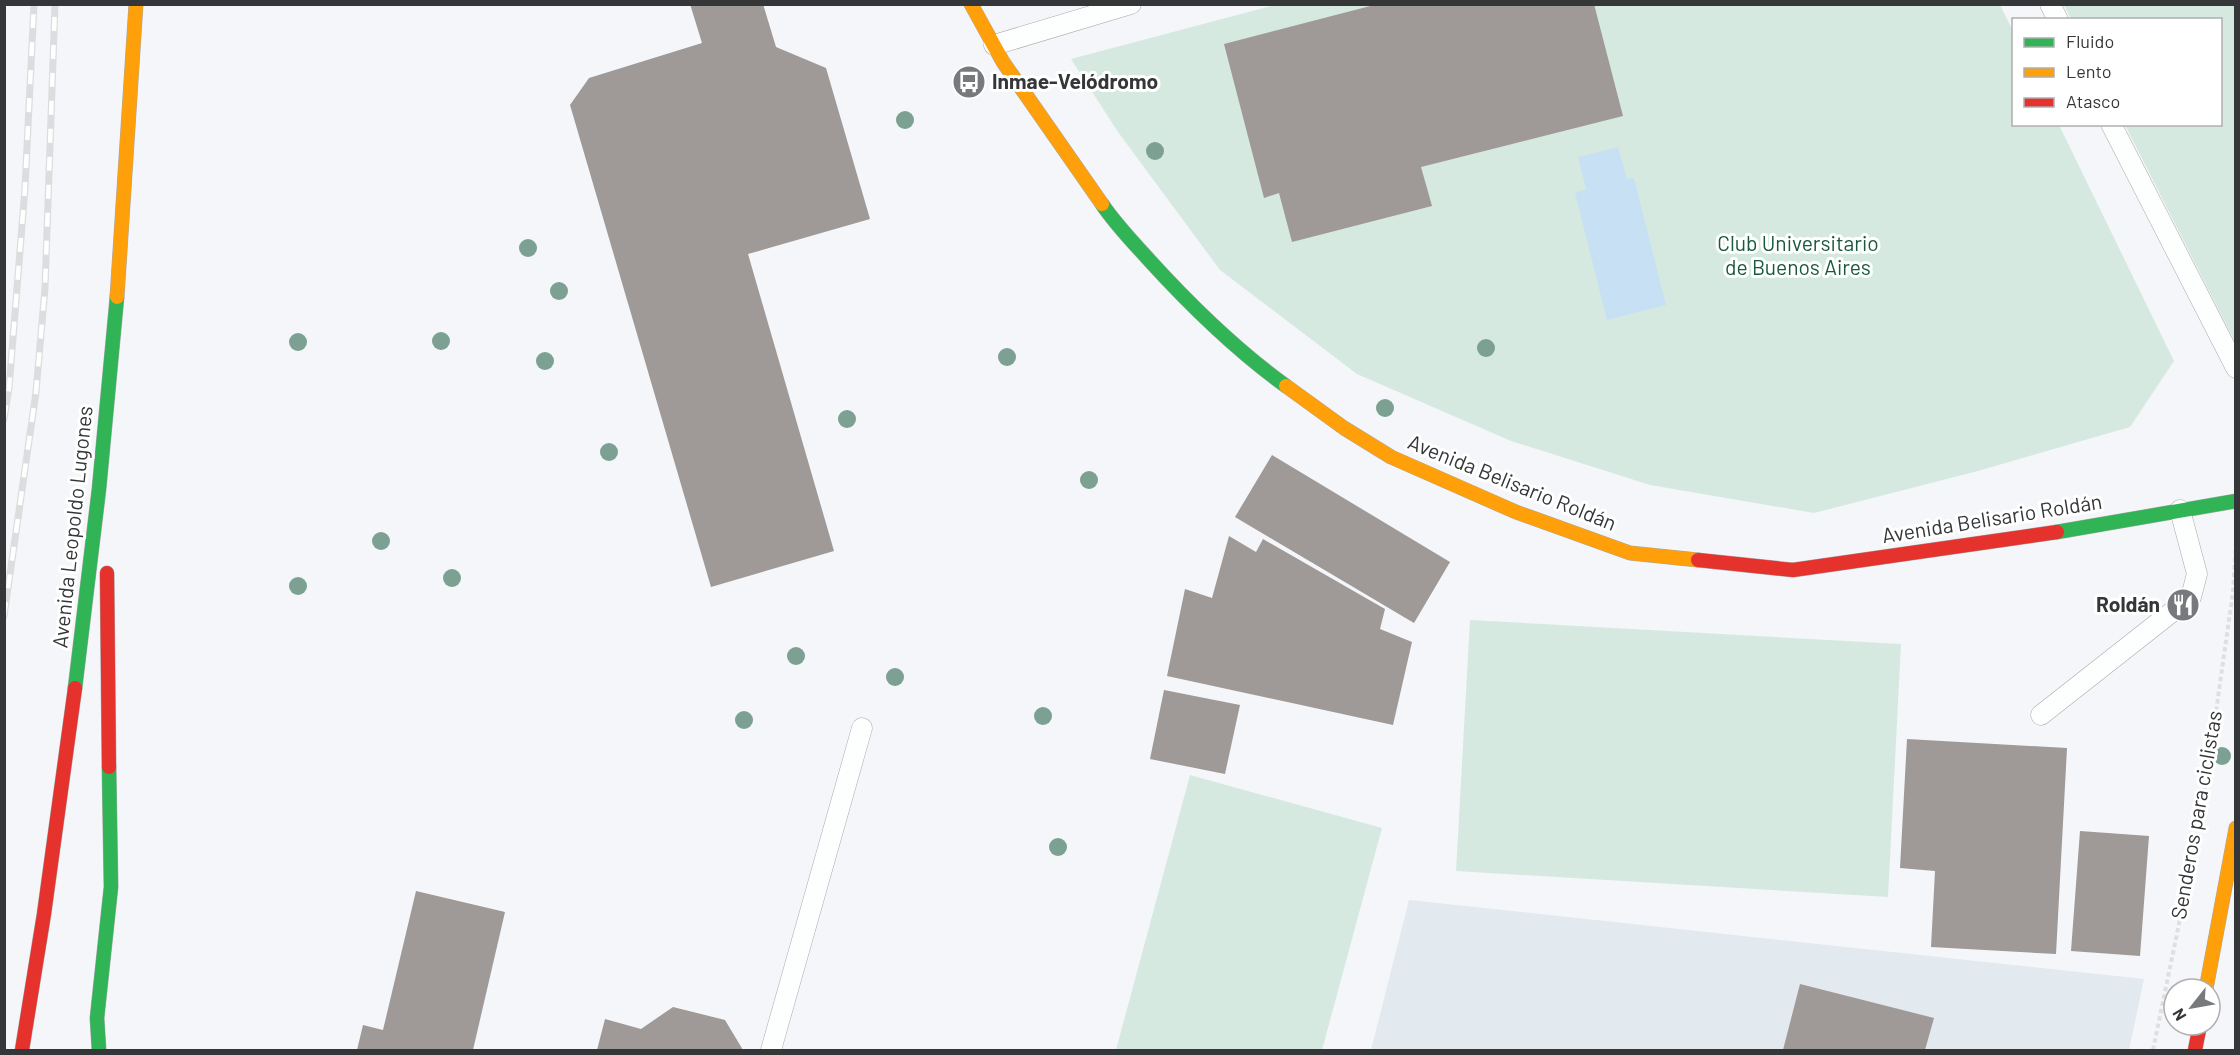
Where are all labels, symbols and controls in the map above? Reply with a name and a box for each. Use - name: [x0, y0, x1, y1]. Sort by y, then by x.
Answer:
- legend: [2012, 18, 2222, 126]
- text: Fluido: [2066, 30, 2114, 52]
- text: Lento: [2066, 60, 2112, 82]
- bus stop icon: Inmae-Velódromo: [951, 64, 987, 100]
- place label: Inmae-Velódromo: [992, 68, 1158, 93]
- text: Atasco: [2066, 90, 2120, 112]
- park label: Club Universitario de Buenos Aires: [1717, 230, 1879, 279]
- street label: Avenida Leopoldo Lugones: [46, 404, 97, 649]
- street label: Avenida Belisario Roldán: [1405, 428, 1620, 535]
- street label: Avenida Belisario Roldán: [1880, 488, 2104, 547]
- restaurant icon: Roldán: [2165, 587, 2201, 623]
- place label: Roldán: [2096, 591, 2160, 616]
- street label: Senderos para ciclistas: [2165, 708, 2226, 921]
- north arrow: [2162, 977, 2222, 1037]
- text: N: [2168, 1006, 2190, 1024]

